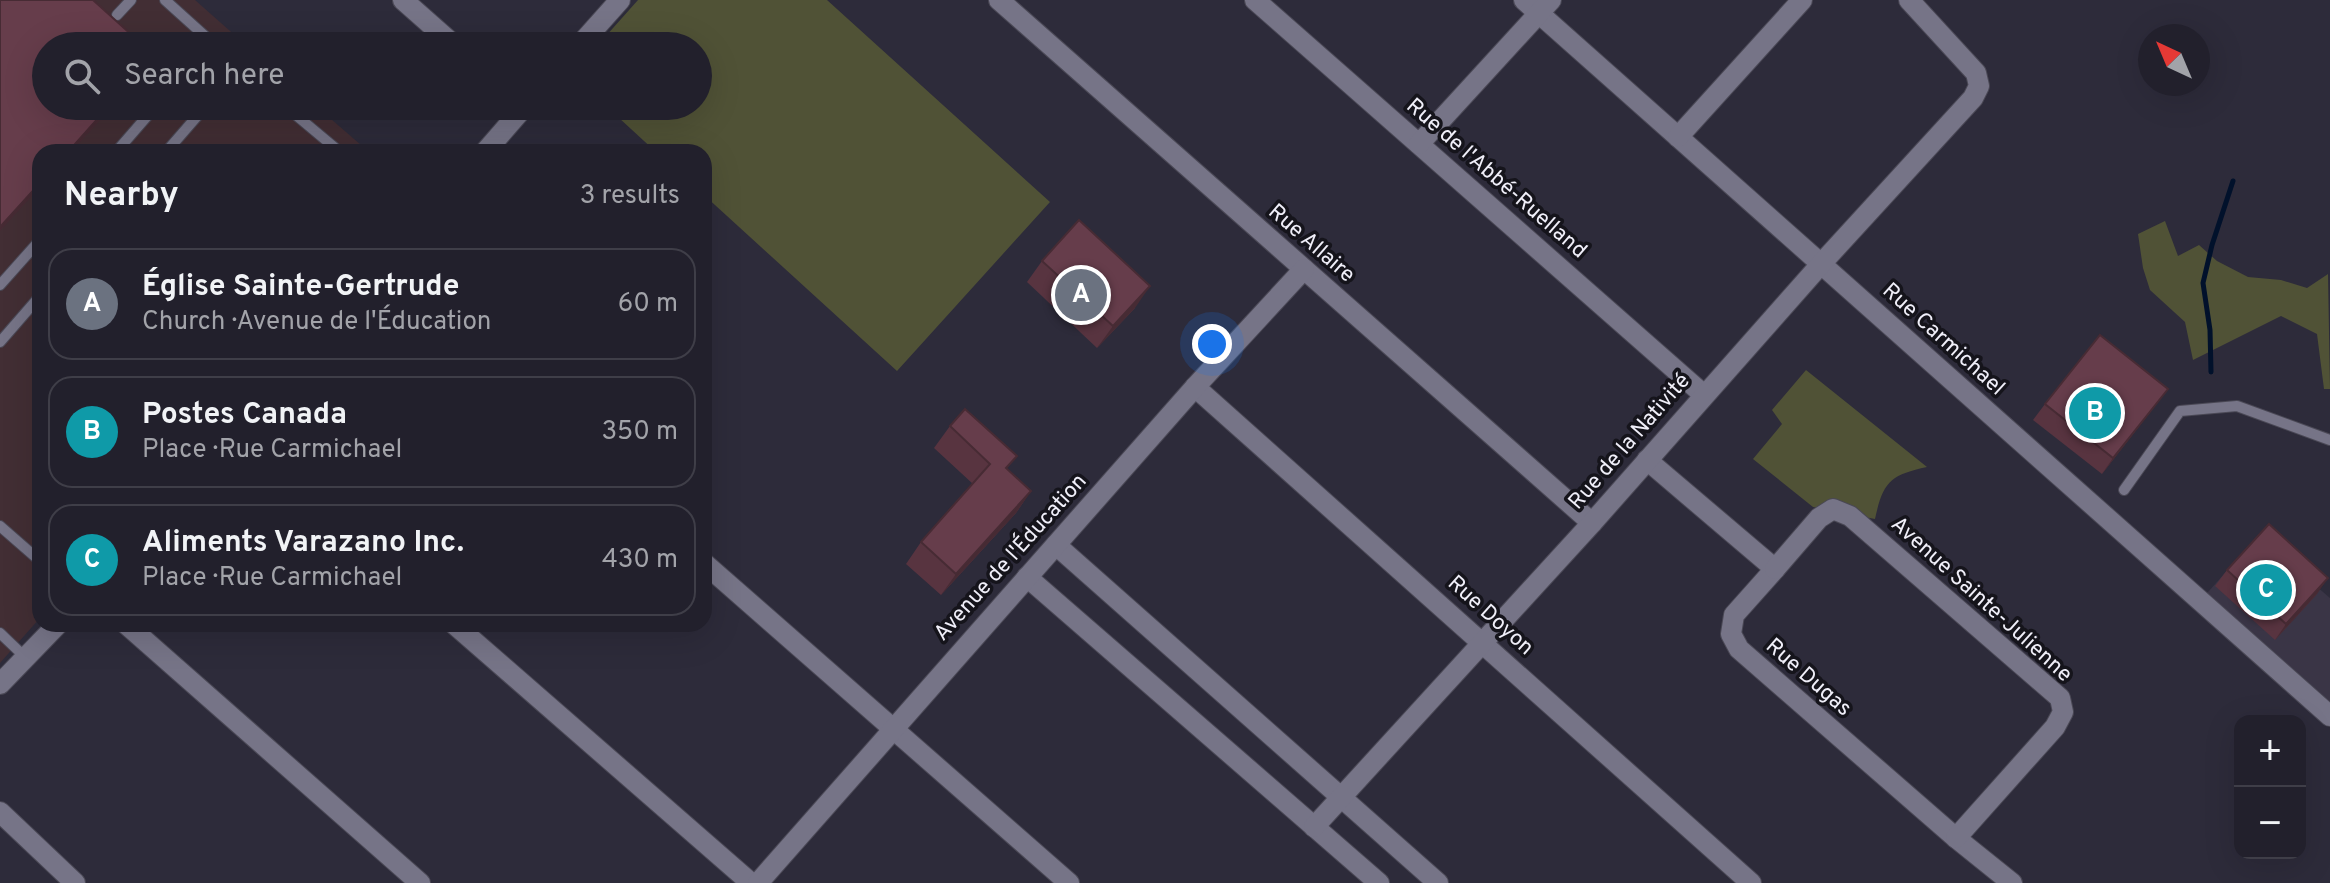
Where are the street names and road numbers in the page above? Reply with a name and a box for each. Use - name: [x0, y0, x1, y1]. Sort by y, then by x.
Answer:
- street label: Rue de l'Abbé-Ruelland: [1400, 93, 1592, 265]
- street label: Rue Allaire: [1262, 199, 1360, 289]
- street label: Rue Carmichael: [1876, 278, 2010, 402]
- street label: Rue de la Nativité: [1563, 368, 1697, 516]
- street label: Avenue de l'Éducation: [927, 467, 1093, 647]
- street label: Avenue Sainte-Julienne: [1885, 511, 2077, 689]
- street label: Rue Doyon: [1441, 570, 1539, 662]
- street label: Rue Dugas: [1759, 633, 1857, 723]

